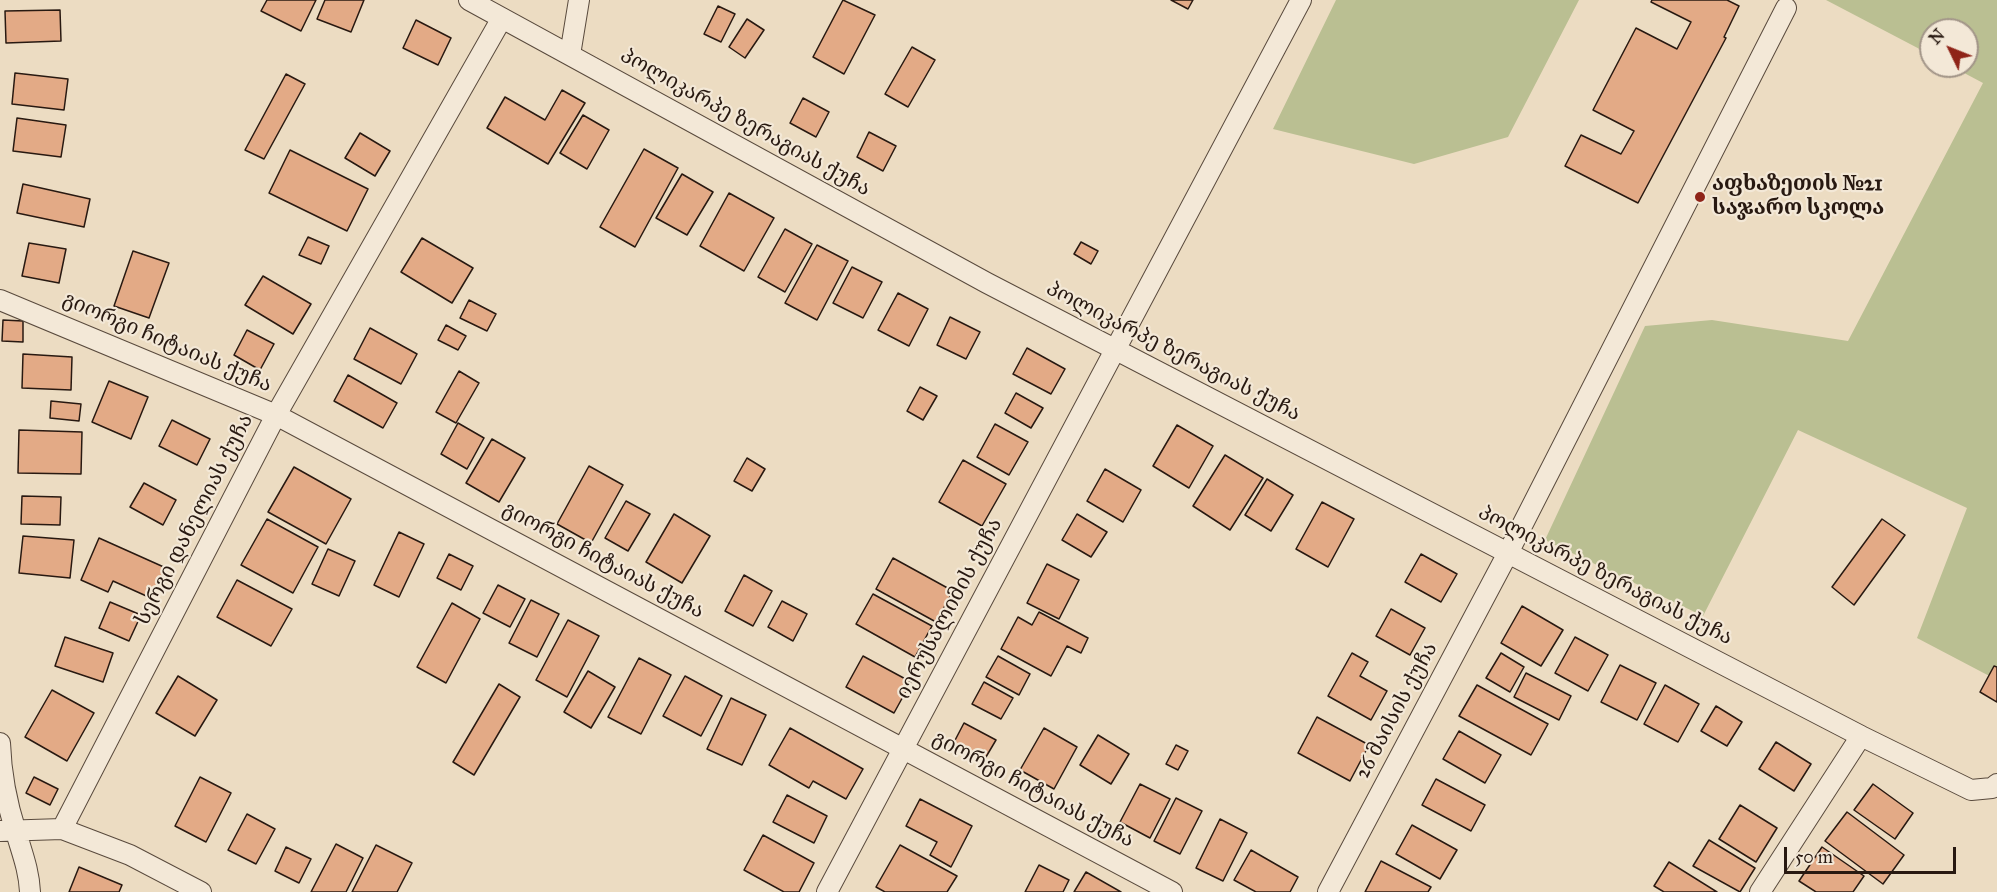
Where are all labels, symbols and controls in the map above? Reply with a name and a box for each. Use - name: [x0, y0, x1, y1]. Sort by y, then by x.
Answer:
- north arrow: [1919, 18, 1979, 78]
- text: N: [1925, 25, 1949, 48]
- street label: პოლიკარპე ზერაგიას ქუჩა: [615, 44, 875, 202]
- place label: აფხაზეთის №21 საჯარო სკოლა: [1712, 172, 1884, 222]
- marker: აფხაზეთის №21 საჯარო სკოლა: [1693, 190, 1707, 204]
- street label: პოლიკარპე ზერაგიას ქუჩა: [1042, 277, 1304, 427]
- street label: გიორგი ჩიტაიას ქუჩა: [59, 287, 275, 399]
- street label: სერგი დანელიას ქუჩა: [131, 410, 259, 630]
- street label: გიორგი ჩიტაიას ქუჩა: [498, 497, 708, 625]
- street label: პოლიკარპე ზერაგიას ქუჩა: [1474, 501, 1736, 651]
- street label: იერუსალიმის ქუჩა: [892, 514, 1008, 704]
- street label: 26 მაისის ქუჩა: [1350, 638, 1444, 784]
- street label: გიორგი ჩიტაიას ქუჩა: [928, 726, 1138, 854]
- scale bar: [1787, 835, 1960, 873]
- text: 50 m: [1795, 846, 1833, 868]

